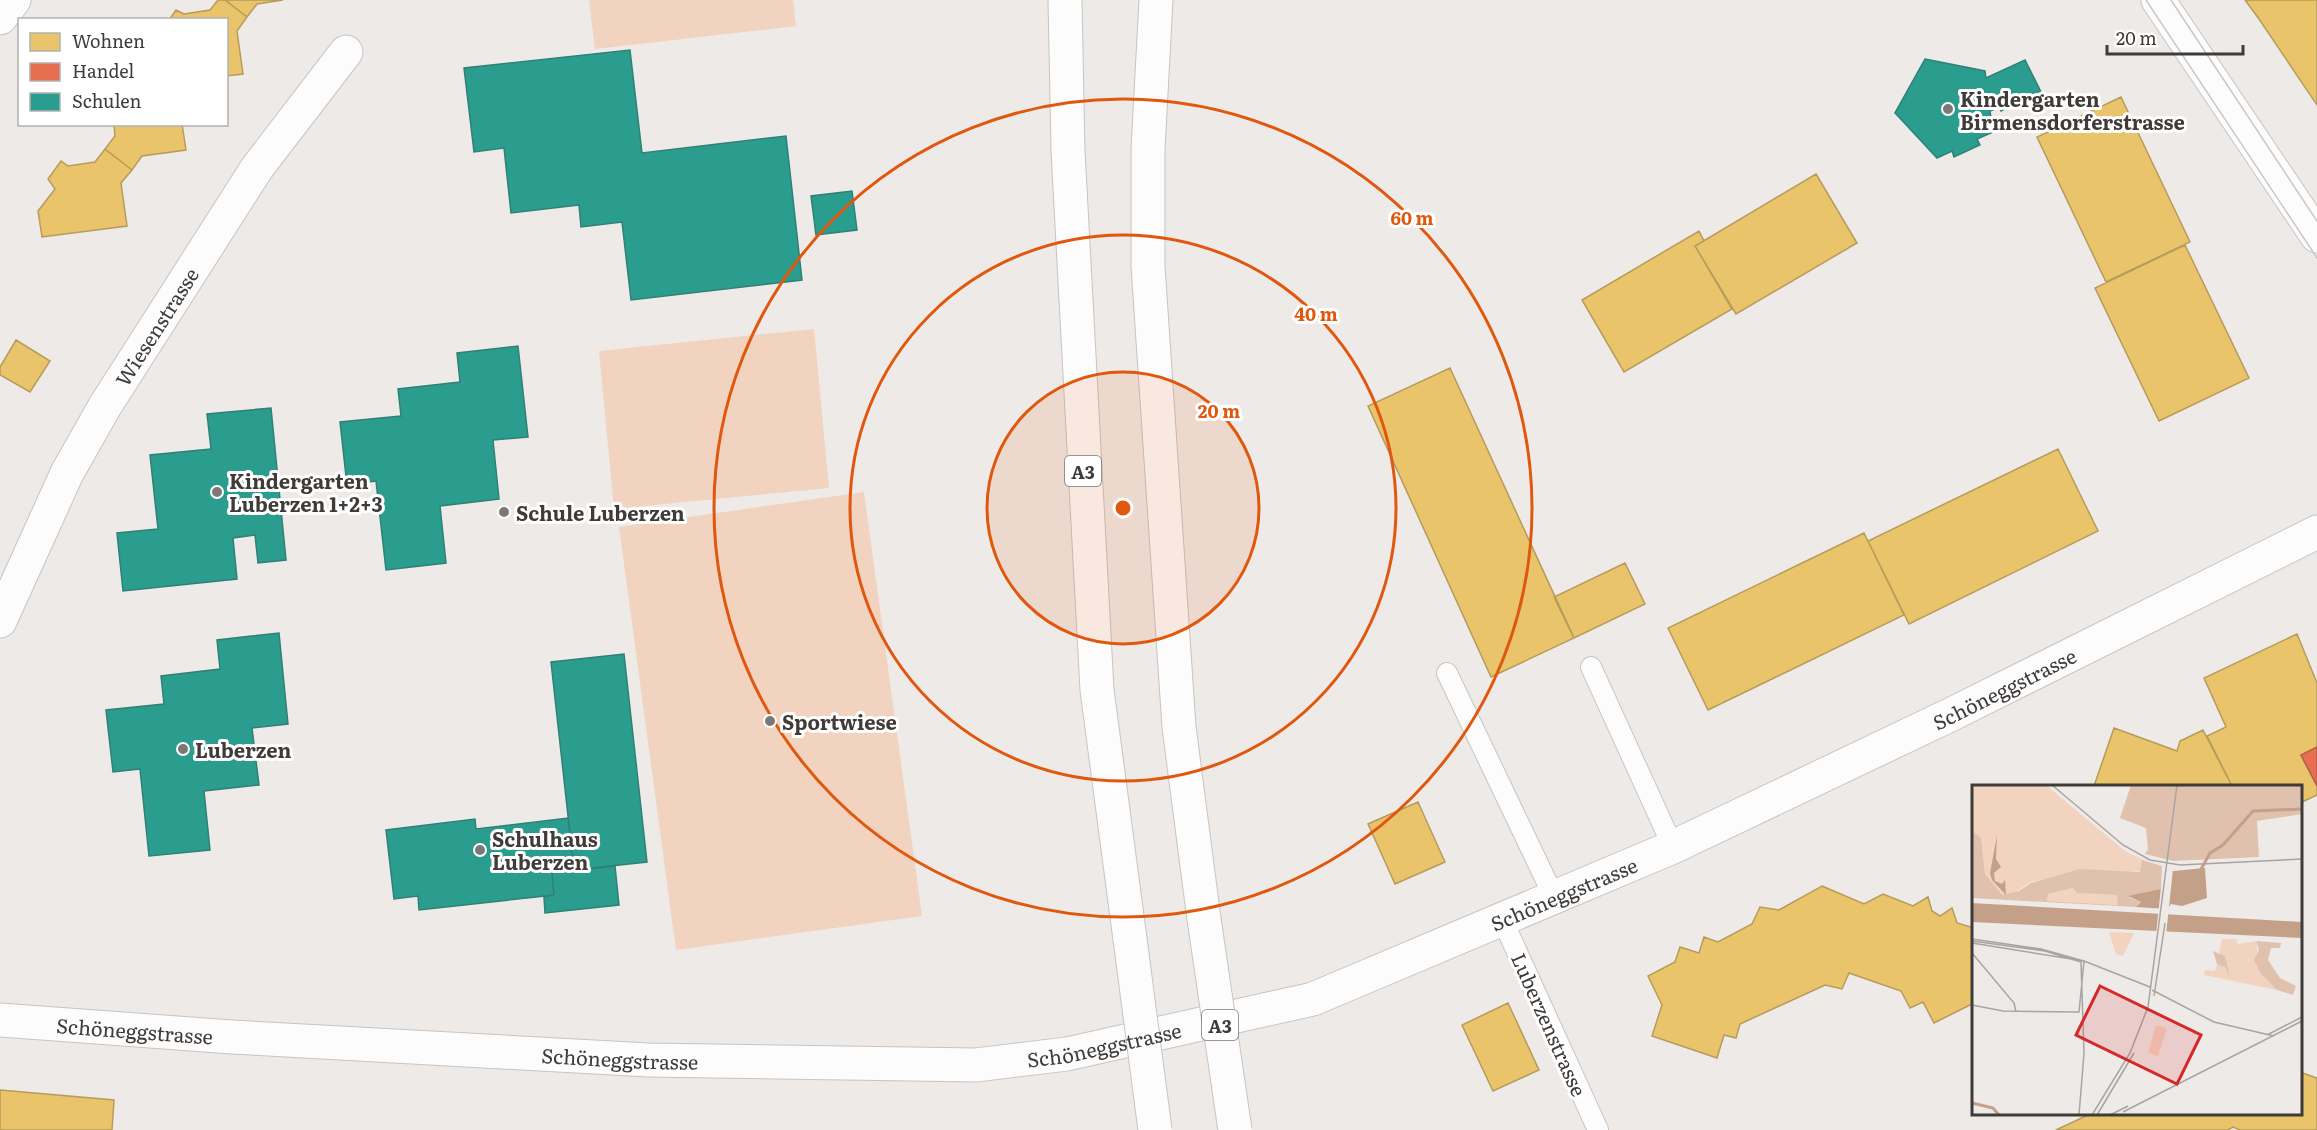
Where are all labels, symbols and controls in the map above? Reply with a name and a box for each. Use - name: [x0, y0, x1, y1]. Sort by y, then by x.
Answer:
- legend: [18, 18, 228, 126]
- scale bar: [2107, 18, 2244, 56]
- text: 20 m: [2116, 24, 2157, 51]
- text: Wohnen: [72, 27, 145, 54]
- text: Handel: [72, 57, 134, 84]
- place label: Kindergarten Birmensdorferstrasse: [1960, 83, 2185, 136]
- text: Schulen: [72, 87, 142, 114]
- marker: Kindergarten Birmensdorferstrasse: [1941, 102, 1955, 116]
- text: 60 m: [1390, 204, 1434, 231]
- street label: Wiesenstrasse: [107, 261, 205, 392]
- text: 40 m: [1294, 300, 1338, 327]
- text: 20 m: [1198, 397, 1240, 424]
- road number: A3: [1065, 456, 1101, 486]
- place label: Kindergarten Luberzen 1+2+3: [229, 465, 383, 518]
- marker: Kindergarten Luberzen 1+2+3: [210, 485, 224, 499]
- place label: Schule Luberzen: [516, 497, 685, 527]
- centre of rings: [1113, 498, 1133, 518]
- marker: Schule Luberzen: [497, 505, 511, 519]
- street label: Schöneggstrasse: [1927, 640, 2081, 736]
- place label: Sportwiese: [782, 706, 897, 736]
- marker: Sportwiese: [763, 714, 777, 728]
- place label: Luberzen: [195, 734, 291, 764]
- marker: Luberzen: [176, 742, 190, 756]
- inset map: [1972, 785, 2302, 1115]
- place label: Schulhaus Luberzen: [492, 823, 598, 876]
- marker: Schulhaus Luberzen: [473, 843, 487, 857]
- street label: Schöneggstrasse: [1485, 849, 1642, 938]
- street label: Luberzenstrasse: [1505, 947, 1595, 1101]
- street label: Schöneggstrasse: [55, 1009, 214, 1051]
- road number: A3: [1202, 1010, 1238, 1040]
- street label: Schöneggstrasse: [1025, 1014, 1184, 1074]
- street label: Schöneggstrasse: [541, 1039, 698, 1076]

